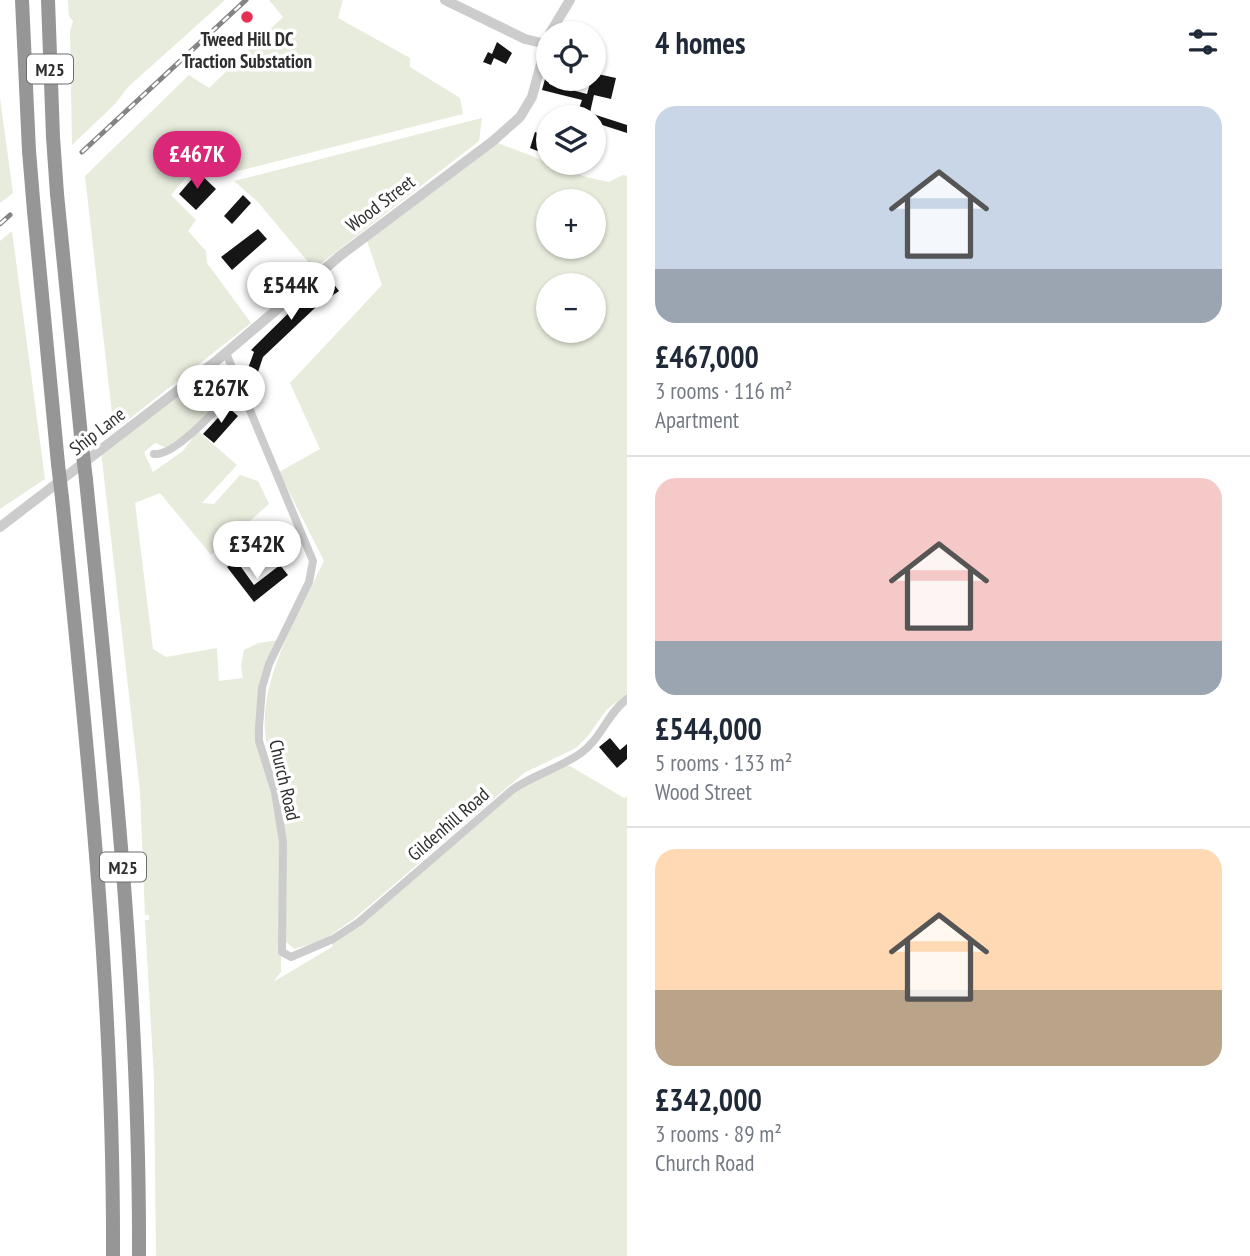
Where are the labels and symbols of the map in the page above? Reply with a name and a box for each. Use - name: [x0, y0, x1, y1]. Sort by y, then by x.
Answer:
- marker: Tweed Hill DC Traction Substation: [239, 9, 255, 25]
- place label: Tweed Hill DC Traction Substation: [182, 27, 312, 73]
- road number: M25: [27, 55, 73, 84]
- pin: £467K: [148, 132, 246, 191]
- street label: Wood Street: [341, 169, 420, 237]
- pin: £544K: [242, 262, 340, 322]
- pin: £267K: [172, 366, 270, 425]
- street label: Ship Lane: [64, 402, 130, 460]
- pin: £342K: [208, 522, 306, 581]
- street label: Church Road: [264, 737, 306, 823]
- street label: Gildenhill Road: [402, 782, 494, 866]
- road number: M25: [100, 852, 146, 882]

